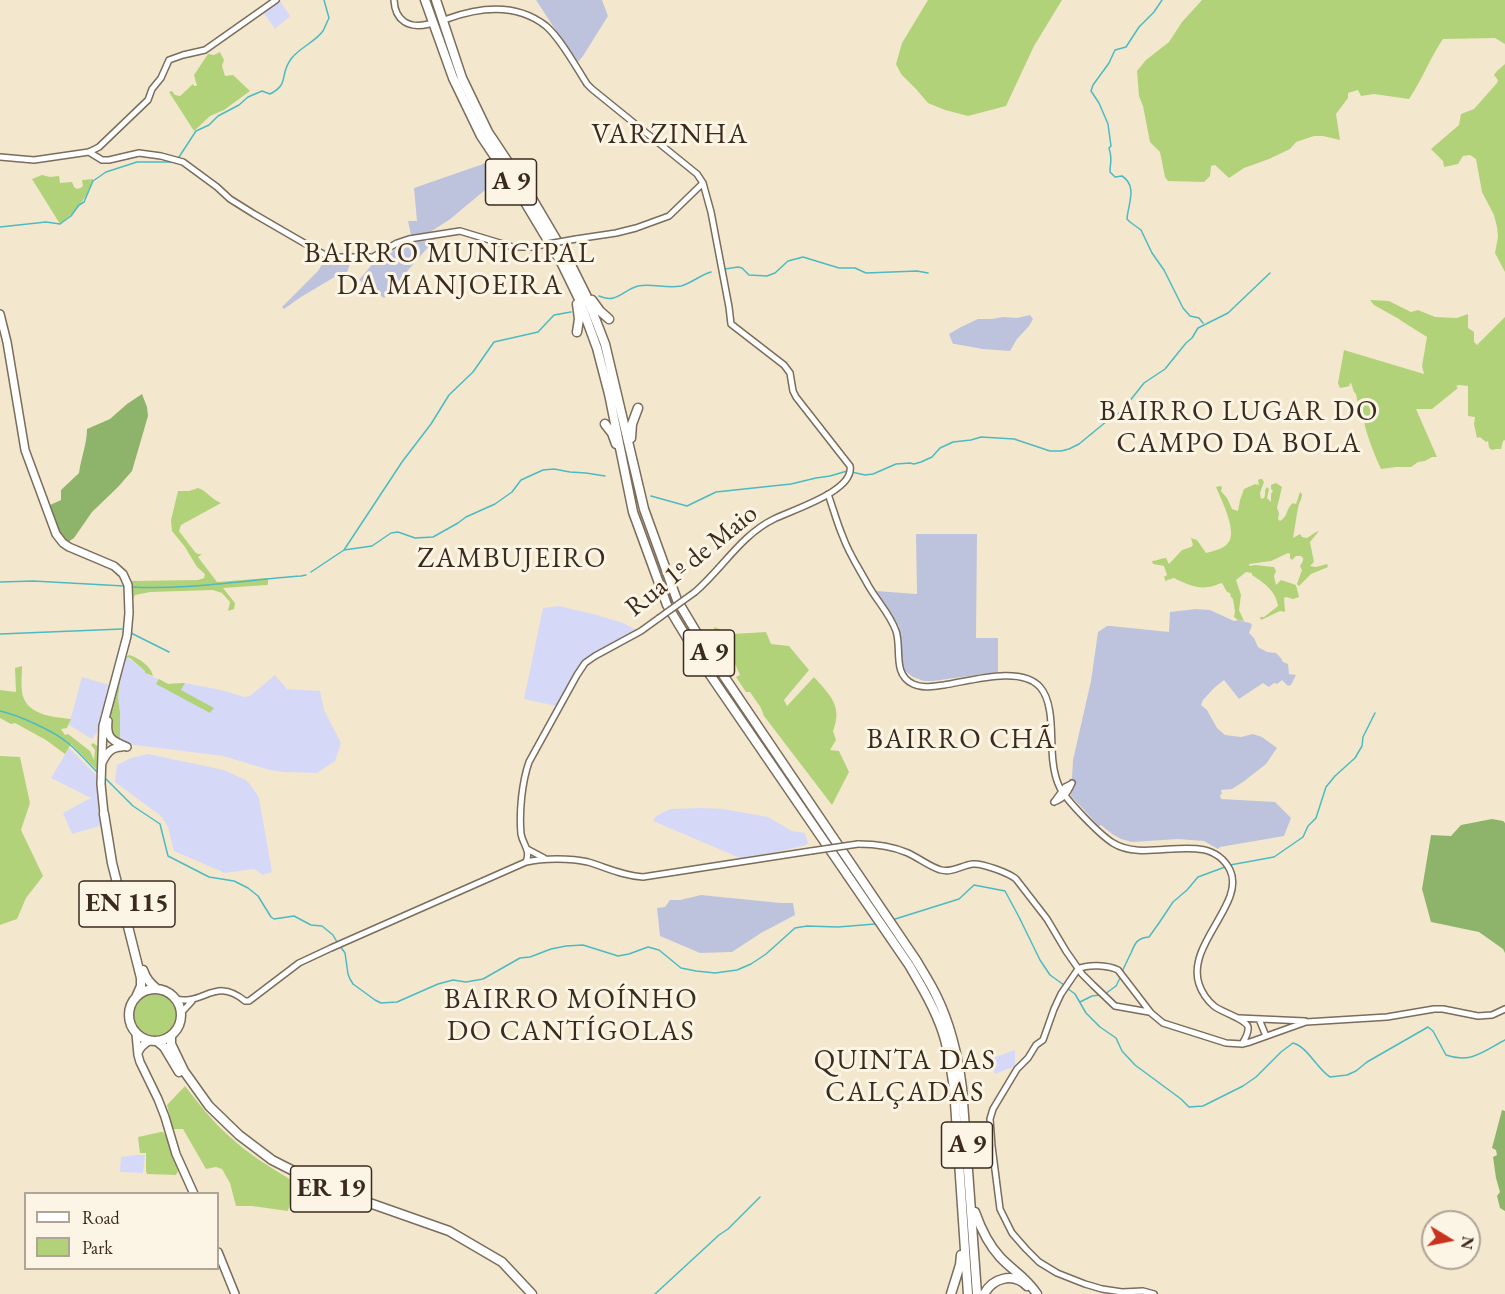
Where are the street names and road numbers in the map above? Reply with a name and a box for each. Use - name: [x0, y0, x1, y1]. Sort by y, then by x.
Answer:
- road number: A 9: [486, 159, 536, 205]
- street label: Rua 1º de Maio: [619, 498, 765, 624]
- road number: A 9: [684, 630, 734, 676]
- road number: EN 115: [79, 881, 175, 927]
- road number: A 9: [942, 1122, 992, 1168]
- road number: ER 19: [290, 1166, 372, 1212]

